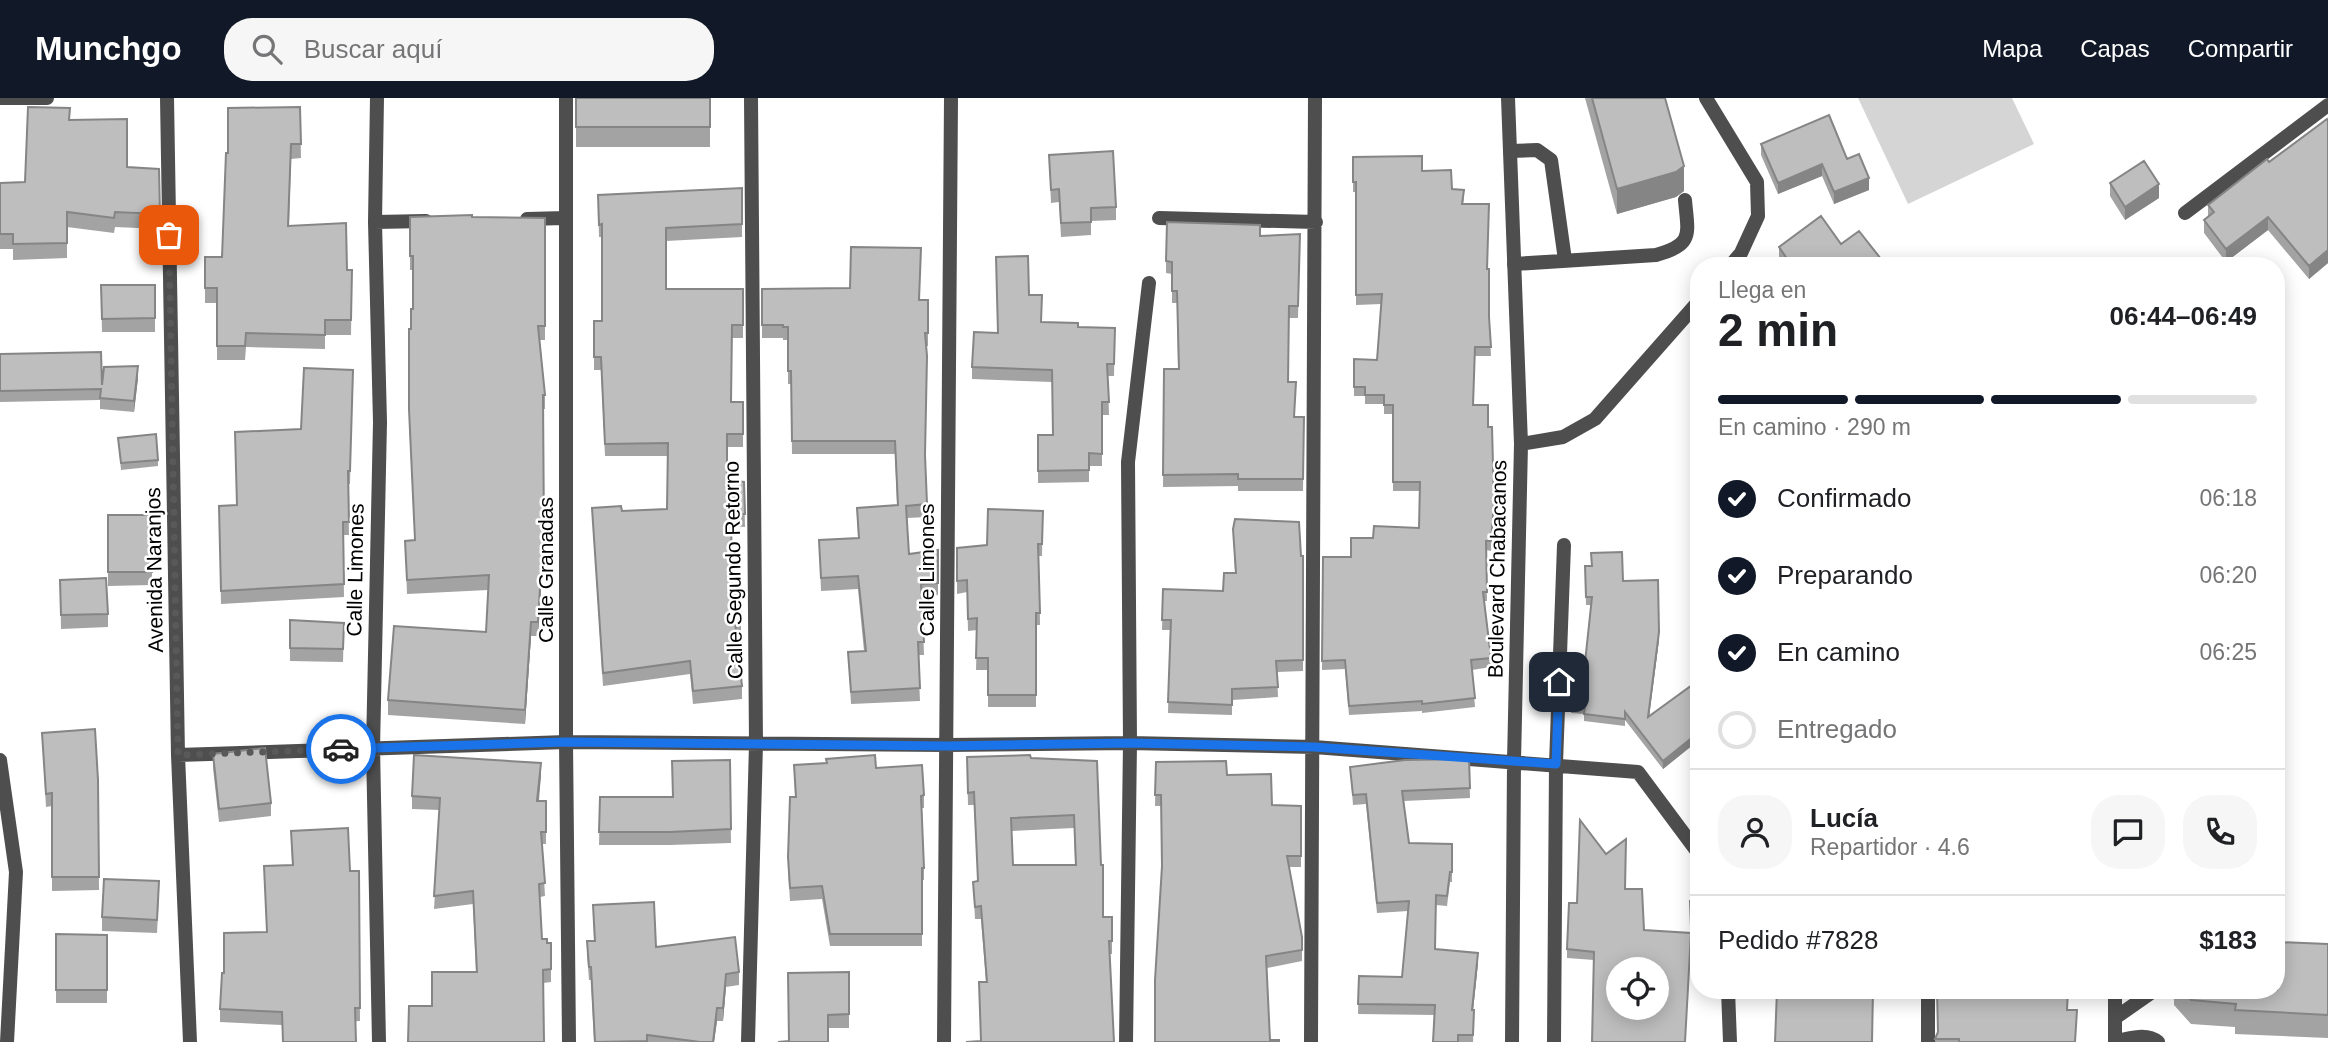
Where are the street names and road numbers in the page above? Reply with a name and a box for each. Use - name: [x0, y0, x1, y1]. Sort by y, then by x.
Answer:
- street label: Boulevard Chabacanos: [1484, 460, 1510, 678]
- street label: Calle Segundo Retorno: [720, 461, 746, 679]
- street label: Avenida Naranjos: [141, 487, 167, 653]
- street label: Calle Granadas: [534, 497, 557, 643]
- street label: Calle Limones: [342, 503, 368, 637]
- street label: Calle Limones: [915, 503, 938, 637]

